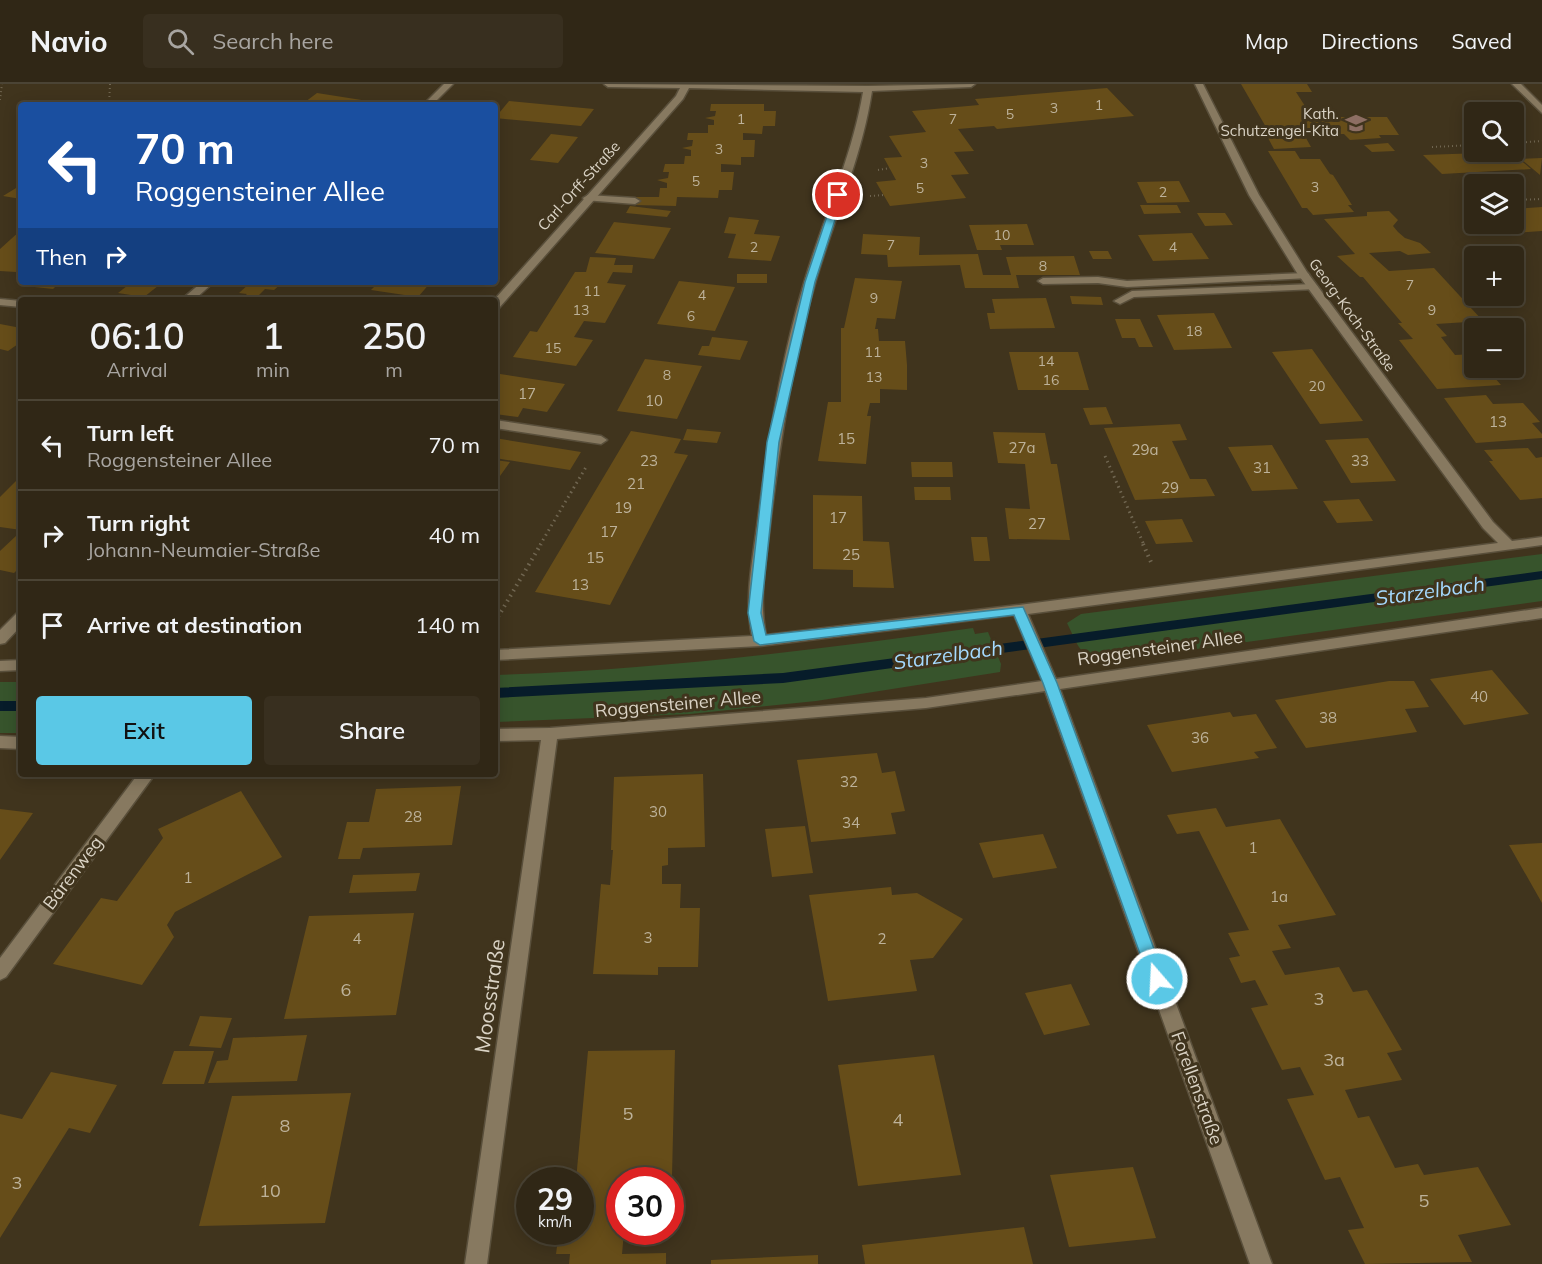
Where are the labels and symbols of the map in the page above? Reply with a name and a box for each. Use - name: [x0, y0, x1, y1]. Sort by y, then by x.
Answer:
- house number: 1: [1095, 96, 1103, 114]
- house number: 3: [1050, 99, 1058, 117]
- place label: Kath. Schutzengel-Kita: [1220, 104, 1339, 140]
- house number: 5: [1006, 105, 1014, 123]
- house number: 1: [737, 110, 745, 128]
- house number: 7: [949, 110, 957, 128]
- school or university icon: Kath. Schutzengel-Kita: [1344, 111, 1368, 135]
- street label: Carl-Orff-Straße: [533, 137, 624, 235]
- house number: 3: [715, 140, 723, 158]
- house number: 3: [920, 154, 928, 172]
- pin: [812, 169, 863, 220]
- house number: 5: [692, 172, 700, 190]
- house number: 3: [1311, 178, 1319, 196]
- house number: 5: [916, 179, 924, 197]
- house number: 2: [1159, 183, 1167, 201]
- house number: 10: [994, 226, 1010, 244]
- house number: 7: [887, 236, 895, 254]
- house number: 2: [750, 238, 758, 256]
- house number: 4: [1169, 238, 1178, 256]
- street label: Georg-Koch-Straße: [1305, 254, 1400, 375]
- house number: 8: [1039, 257, 1047, 275]
- house number: 7: [1406, 276, 1414, 294]
- house number: 11: [584, 282, 600, 300]
- house number: 4: [698, 286, 707, 304]
- house number: 9: [870, 289, 878, 307]
- house number: 13: [573, 301, 589, 319]
- house number: 9: [1428, 301, 1436, 319]
- house number: 6: [687, 307, 695, 325]
- house number: 18: [1186, 322, 1202, 340]
- house number: 15: [545, 339, 561, 357]
- house number: 11: [865, 343, 881, 361]
- house number: 14: [1038, 352, 1055, 370]
- house number: 8: [663, 366, 671, 384]
- house number: 13: [866, 368, 882, 386]
- house number: 16: [1043, 371, 1059, 389]
- house number: 20: [1309, 377, 1325, 395]
- house number: 17: [518, 384, 536, 403]
- house number: 10: [645, 391, 663, 410]
- house number: 13: [1489, 412, 1507, 431]
- house number: 15: [837, 429, 855, 448]
- house number: 27a: [1008, 438, 1036, 457]
- house number: 29a: [1131, 440, 1159, 459]
- house number: 23: [640, 451, 658, 470]
- house number: 33: [1351, 451, 1369, 470]
- house number: 31: [1253, 458, 1271, 477]
- house number: 21: [627, 474, 645, 493]
- house number: 29: [1161, 478, 1179, 497]
- house number: 19: [614, 498, 632, 517]
- house number: 17: [829, 508, 847, 527]
- house number: 27: [1028, 514, 1046, 533]
- house number: 17: [600, 522, 618, 541]
- house number: 25: [842, 545, 860, 564]
- house number: 15: [586, 548, 604, 567]
- water label: Starzelbach: [1374, 570, 1486, 611]
- house number: 13: [571, 575, 589, 594]
- street label: Roggensteiner Allee: [1076, 625, 1244, 670]
- water label: Starzelbach: [892, 634, 1004, 675]
- street label: Roggensteiner Allee: [594, 685, 762, 722]
- house number: 40: [1470, 687, 1488, 706]
- house number: 38: [1319, 708, 1337, 727]
- house number: 36: [1191, 728, 1209, 747]
- house number: 32: [840, 772, 858, 791]
- house number: 30: [649, 802, 667, 821]
- house number: 28: [404, 807, 422, 826]
- house number: 34: [842, 813, 860, 832]
- street label: Bärenweg: [38, 831, 108, 914]
- house number: 1: [1248, 838, 1258, 857]
- house number: 1: [183, 868, 193, 887]
- house number: 1a: [1270, 887, 1288, 906]
- house number: 3: [643, 928, 653, 947]
- house number: 4: [352, 929, 362, 948]
- house number: 2: [877, 929, 887, 948]
- street label: Moosstraße: [468, 937, 510, 1055]
- position arrow: [1125, 947, 1189, 1011]
- house number: 6: [341, 978, 351, 1001]
- house number: 3: [1314, 987, 1324, 1010]
- street label: Forellenstraße: [1166, 1028, 1229, 1148]
- house number: 3a: [1323, 1048, 1345, 1071]
- house number: 5: [623, 1102, 634, 1125]
- house number: 4: [893, 1108, 904, 1131]
- house number: 8: [280, 1114, 290, 1137]
- speed limit sign: 30: [606, 1167, 684, 1245]
- house number: 3: [12, 1171, 22, 1194]
- house number: 10: [259, 1179, 281, 1202]
- house number: 5: [1419, 1189, 1430, 1212]

